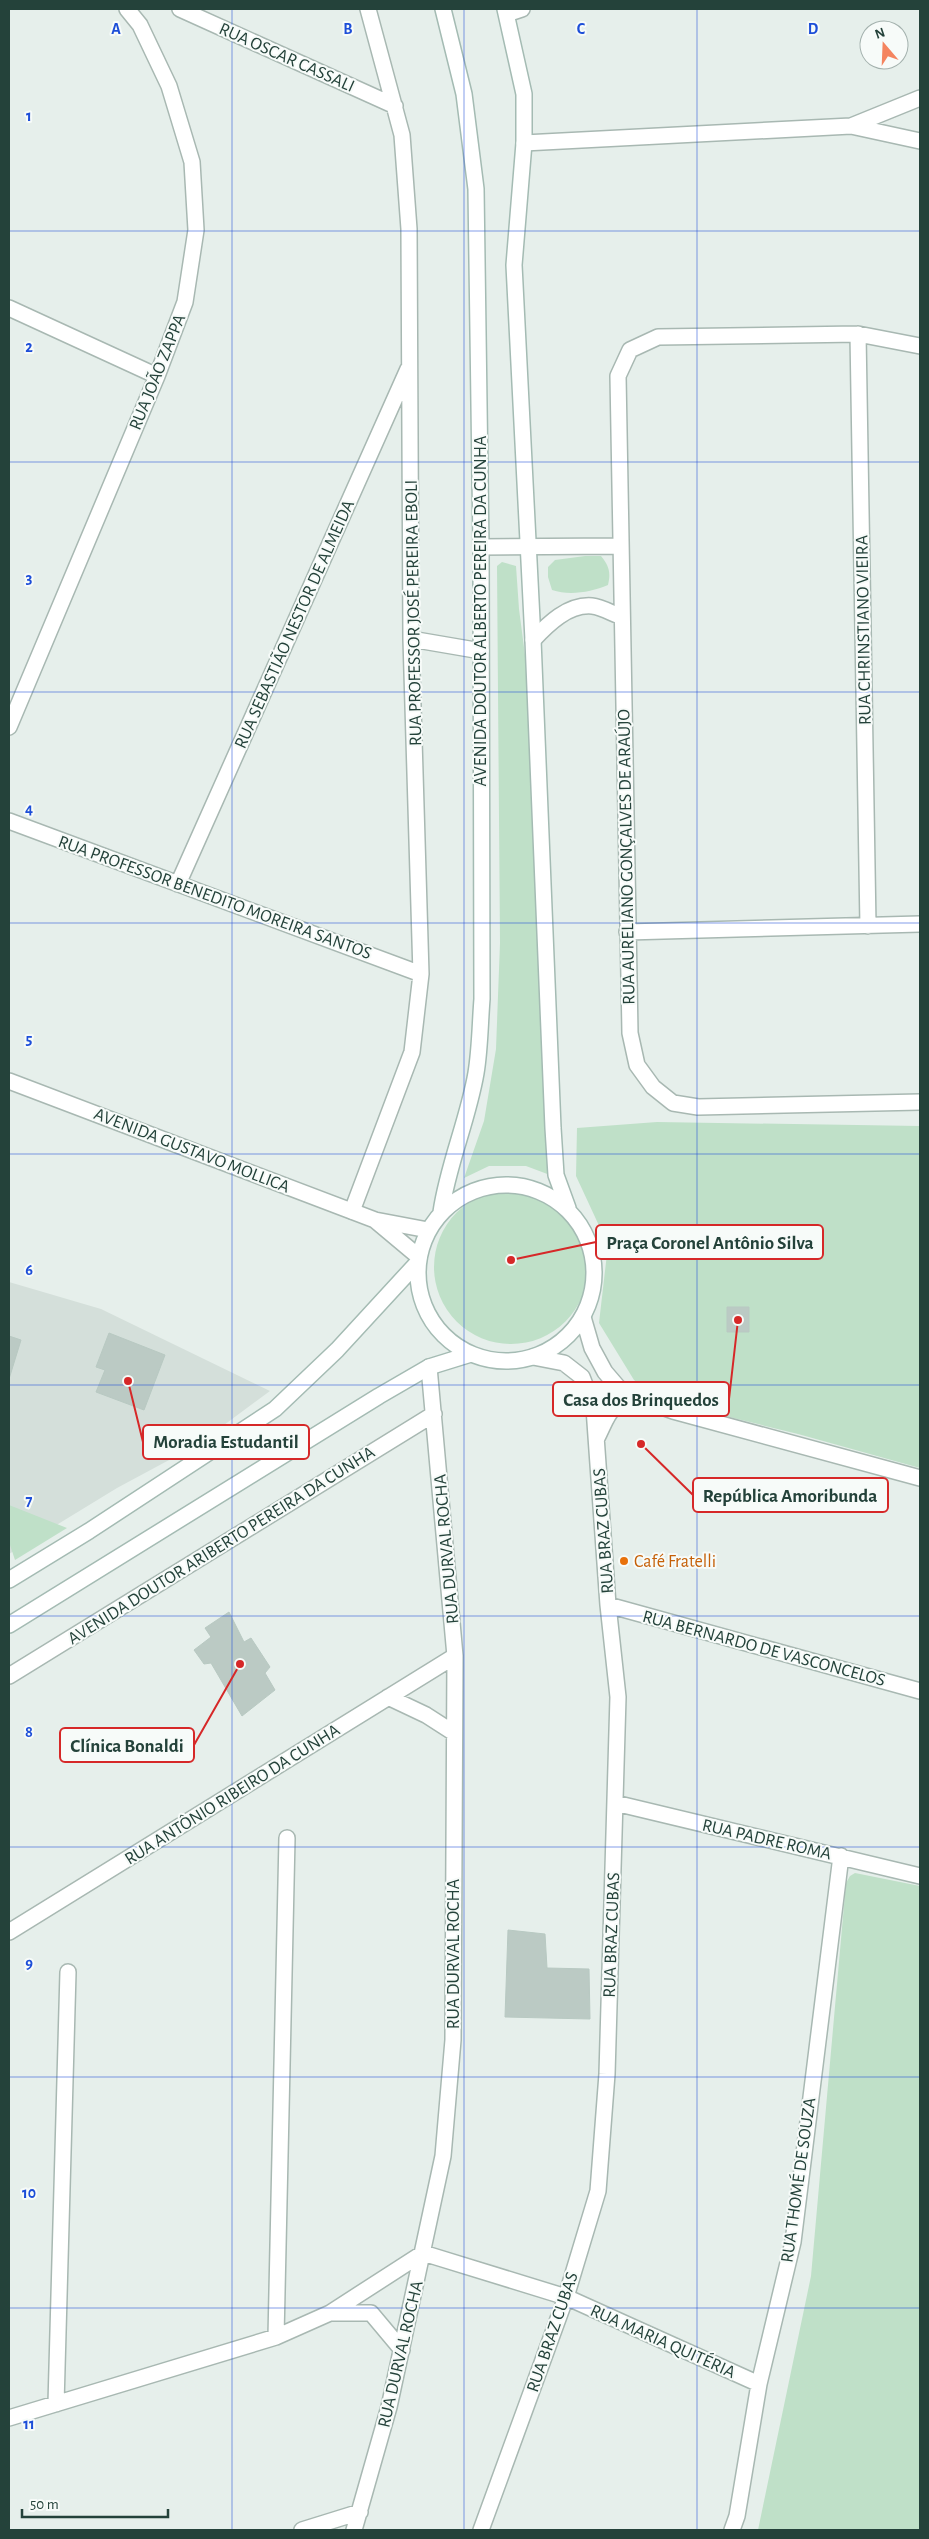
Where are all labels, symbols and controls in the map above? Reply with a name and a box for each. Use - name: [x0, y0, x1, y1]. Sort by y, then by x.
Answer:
- street label: RUA OSCAR CASSALI: [216, 20, 357, 96]
- north arrow: [859, 20, 909, 70]
- text: A: [111, 21, 121, 37]
- text: B: [343, 21, 353, 37]
- text: C: [577, 21, 586, 37]
- text: D: [808, 21, 819, 37]
- text: N: [873, 25, 887, 42]
- text: 1: [26, 108, 32, 124]
- street label: RUA JOÃO ZAPPA: [124, 310, 190, 433]
- text: 2: [25, 339, 33, 355]
- street label: AVENIDA DOUTOR ALBERTO PEREIRA DA CUNHA: [472, 435, 490, 786]
- street label: RUA PROFESSOR JOSÉ PEREIRA EBOLI: [400, 480, 425, 746]
- street label: RUA SEBASTIÃO NESTOR DE ALMEIDA: [229, 496, 358, 751]
- street label: RUA CHRINSTIANO VIEIRA: [853, 534, 875, 725]
- text: 3: [26, 570, 33, 586]
- street label: RUA AURELIANO GONÇALVES DE ARAÚJO: [612, 709, 639, 1005]
- text: 4: [25, 801, 33, 817]
- street label: RUA PROFESSOR BENEDITO MOREIRA SANTOS: [56, 833, 374, 963]
- text: 5: [26, 1031, 33, 1047]
- street label: AVENIDA GUSTAVO MOLLICA: [91, 1105, 292, 1197]
- callout: Praça Coronel Antônio Silva: [596, 1225, 823, 1259]
- text: Praça Coronel Antônio Silva: [606, 1234, 814, 1253]
- text: 6: [25, 1262, 33, 1278]
- callout: Casa dos Brinquedos: [553, 1382, 729, 1416]
- text: Casa dos Brinquedos: [563, 1391, 719, 1410]
- callout: Moradia Estudantil: [143, 1425, 309, 1459]
- text: Moradia Estudantil: [153, 1433, 299, 1452]
- street label: AVENIDA DOUTOR ARIBERTO PEREIRA DA CUNHA: [65, 1443, 379, 1648]
- street label: RUA BRAZ CUBAS: [591, 1468, 617, 1594]
- street label: RUA DURVAL ROCHA: [431, 1473, 463, 1625]
- callout: República Amoribunda: [693, 1478, 888, 1512]
- text: República Amoribunda: [703, 1487, 877, 1506]
- text: 7: [26, 1493, 33, 1509]
- place label: Café Fratelli: [634, 1553, 716, 1571]
- marker: Café Fratelli: [618, 1555, 630, 1567]
- street label: RUA BERNARDO DE VASCONCELOS: [640, 1608, 887, 1690]
- street label: RUA ANTÔNIO RIBEIRO DA CUNHA: [120, 1718, 344, 1869]
- text: 8: [25, 1724, 33, 1740]
- callout: Clínica Bonaldi: [60, 1728, 194, 1762]
- text: Clínica Bonaldi: [70, 1737, 184, 1756]
- street label: RUA PADRE ROMA: [700, 1816, 834, 1864]
- street label: RUA BRAZ CUBAS: [601, 1872, 623, 1998]
- street label: RUA DURVAL ROCHA: [445, 1878, 463, 2029]
- text: 9: [25, 1955, 33, 1971]
- street label: RUA THOMÉ DE SOUZA: [776, 2095, 820, 2264]
- text: 10: [22, 2185, 36, 2201]
- street label: RUA BRAZ CUBAS: [524, 2270, 582, 2395]
- street label: RUA DURVAL ROCHA: [375, 2278, 427, 2430]
- street label: RUA MARIA QUITÉRIA: [587, 2299, 740, 2382]
- text: 11: [23, 2416, 35, 2432]
- scale bar: [22, 2486, 169, 2518]
- text: 50 m: [30, 2497, 59, 2512]

